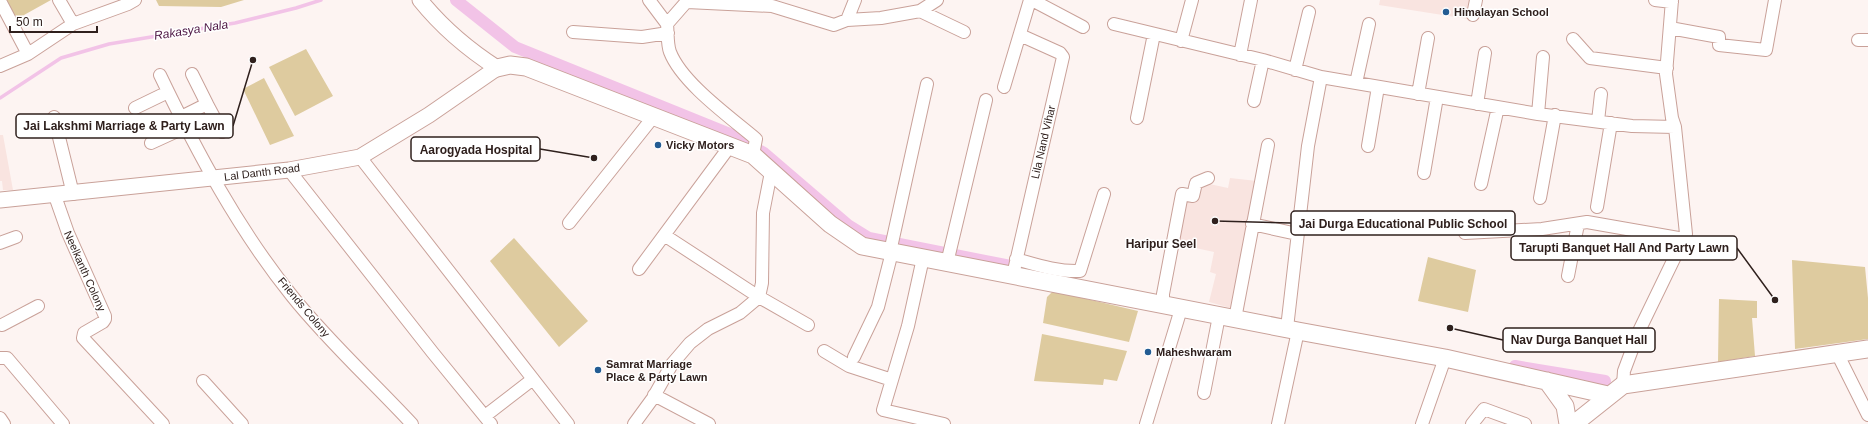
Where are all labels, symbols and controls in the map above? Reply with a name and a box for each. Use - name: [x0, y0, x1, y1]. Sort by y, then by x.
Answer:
- place label: Himalayan School: [1454, 6, 1549, 18]
- marker: Himalayan School: [1441, 7, 1451, 17]
- scale bar: [10, 8, 97, 34]
- text: 50 m: [16, 15, 43, 29]
- water label: Rakasya Nala: [153, 17, 229, 43]
- street label: Lila Nand Vihar: [1029, 104, 1057, 180]
- callout: Jai Lakshmi Marriage & Party Lawn: [16, 114, 233, 138]
- text: Jai Lakshmi Marriage & Party Lawn: [23, 119, 225, 133]
- callout: Aarogyada Hospital: [411, 137, 540, 161]
- place label: Vicky Motors: [666, 139, 734, 151]
- marker: Vicky Motors: [653, 140, 663, 150]
- text: Aarogyada Hospital: [420, 143, 532, 157]
- street label: Lal Danth Road: [223, 161, 301, 183]
- callout: Jai Durga Educational Public School: [1291, 211, 1515, 235]
- text: Jai Durga Educational Public School: [1299, 217, 1507, 231]
- street label: Neelkanth Colony: [62, 229, 108, 314]
- callout: Tarupti Banquet Hall And Party Lawn: [1511, 236, 1737, 260]
- district label: Haripur Seel: [1126, 237, 1196, 251]
- text: Tarupti Banquet Hall And Party Lawn: [1519, 241, 1729, 255]
- street label: Friends Colony: [276, 275, 333, 340]
- callout: Nav Durga Banquet Hall: [1503, 328, 1655, 352]
- text: Nav Durga Banquet Hall: [1511, 333, 1647, 347]
- place label: Maheshwaram: [1156, 346, 1232, 358]
- marker: Maheshwaram: [1143, 347, 1153, 357]
- place label: Samrat Marriage Place & Party Lawn: [606, 358, 708, 383]
- marker: Samrat Marriage Place & Party Lawn: [593, 365, 603, 375]

